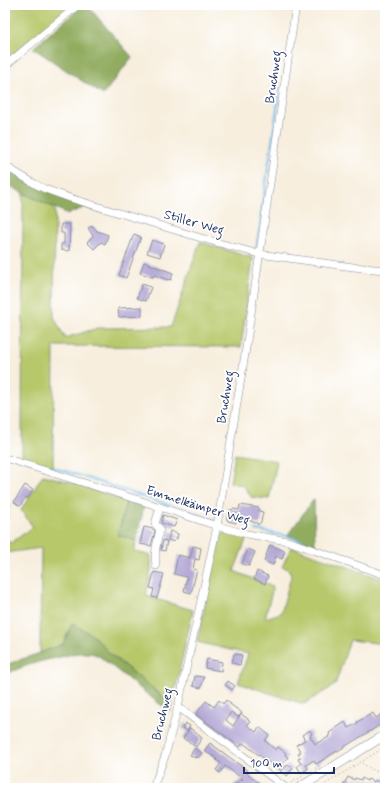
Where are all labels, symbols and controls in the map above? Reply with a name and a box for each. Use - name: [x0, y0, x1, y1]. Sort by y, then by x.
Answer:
- street label: Bruchweg: [262, 49, 288, 105]
- street label: Stiller Weg: [161, 206, 226, 242]
- street label: Bruchweg: [213, 369, 241, 425]
- street label: Emmelkämper Weg: [143, 482, 252, 532]
- street label: Bruchweg: [148, 686, 180, 743]
- scale bar: [244, 749, 334, 775]
- text: 100 m: [250, 756, 282, 772]

